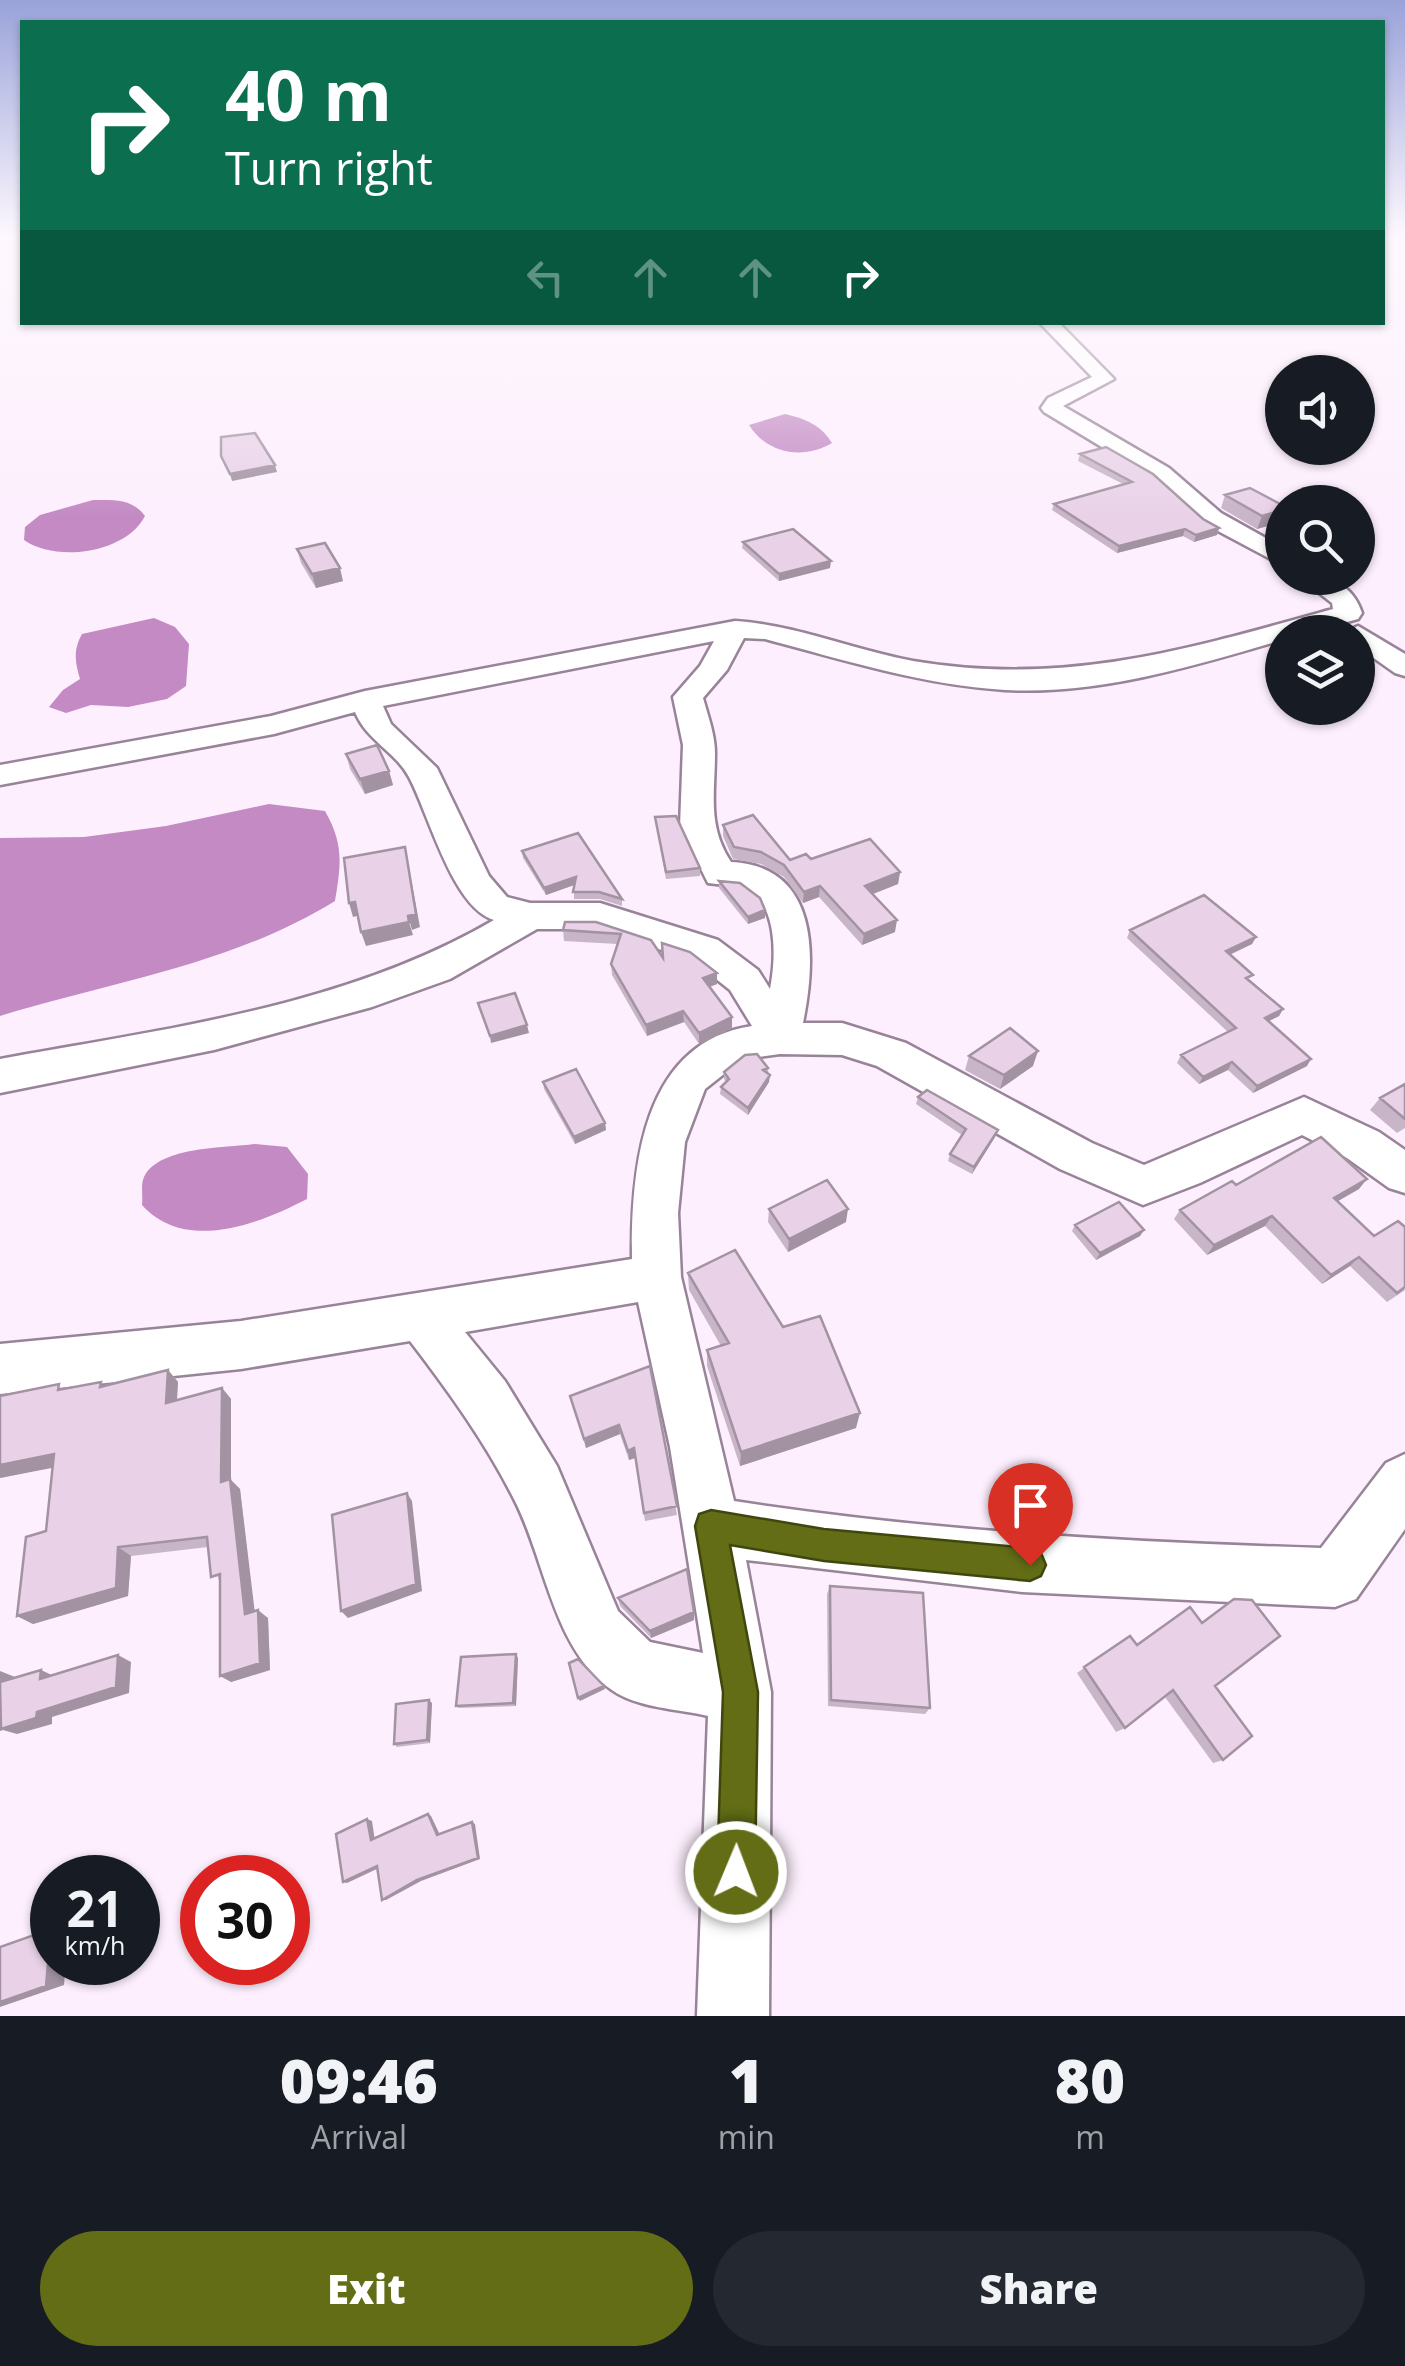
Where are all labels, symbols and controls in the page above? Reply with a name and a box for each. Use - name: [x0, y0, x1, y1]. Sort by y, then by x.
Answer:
- text: 40 m: [225, 46, 392, 142]
- icon: right: [60, 60, 190, 190]
- text: Turn right: [225, 137, 433, 198]
- icon: left: [518, 250, 573, 305]
- icon: ahead: [623, 250, 678, 305]
- icon: ahead: [728, 250, 783, 305]
- icon: right: [833, 250, 888, 305]
- map controls: [1265, 355, 1375, 725]
- button: sound: [1265, 355, 1375, 465]
- button: search: [1265, 485, 1375, 595]
- button: layers: [1265, 615, 1375, 725]
- pin: [988, 1463, 1073, 1566]
- icon: arrive: [1003, 1478, 1058, 1533]
- position arrow: [684, 1820, 788, 1924]
- speed limit sign: 30: [180, 1855, 310, 1985]
- text: 21: [66, 1874, 124, 1942]
- text: km/h: [65, 1928, 125, 1962]
- text: 09:46: [280, 2039, 438, 2121]
- text: 1: [729, 2039, 764, 2121]
- text: 80: [1055, 2039, 1125, 2121]
- text: Arrival: [311, 2115, 407, 2158]
- text: min: [718, 2115, 775, 2158]
- text: m: [1075, 2115, 1105, 2158]
- button: Exit: [40, 2231, 693, 2346]
- button: Share: [713, 2231, 1365, 2346]

